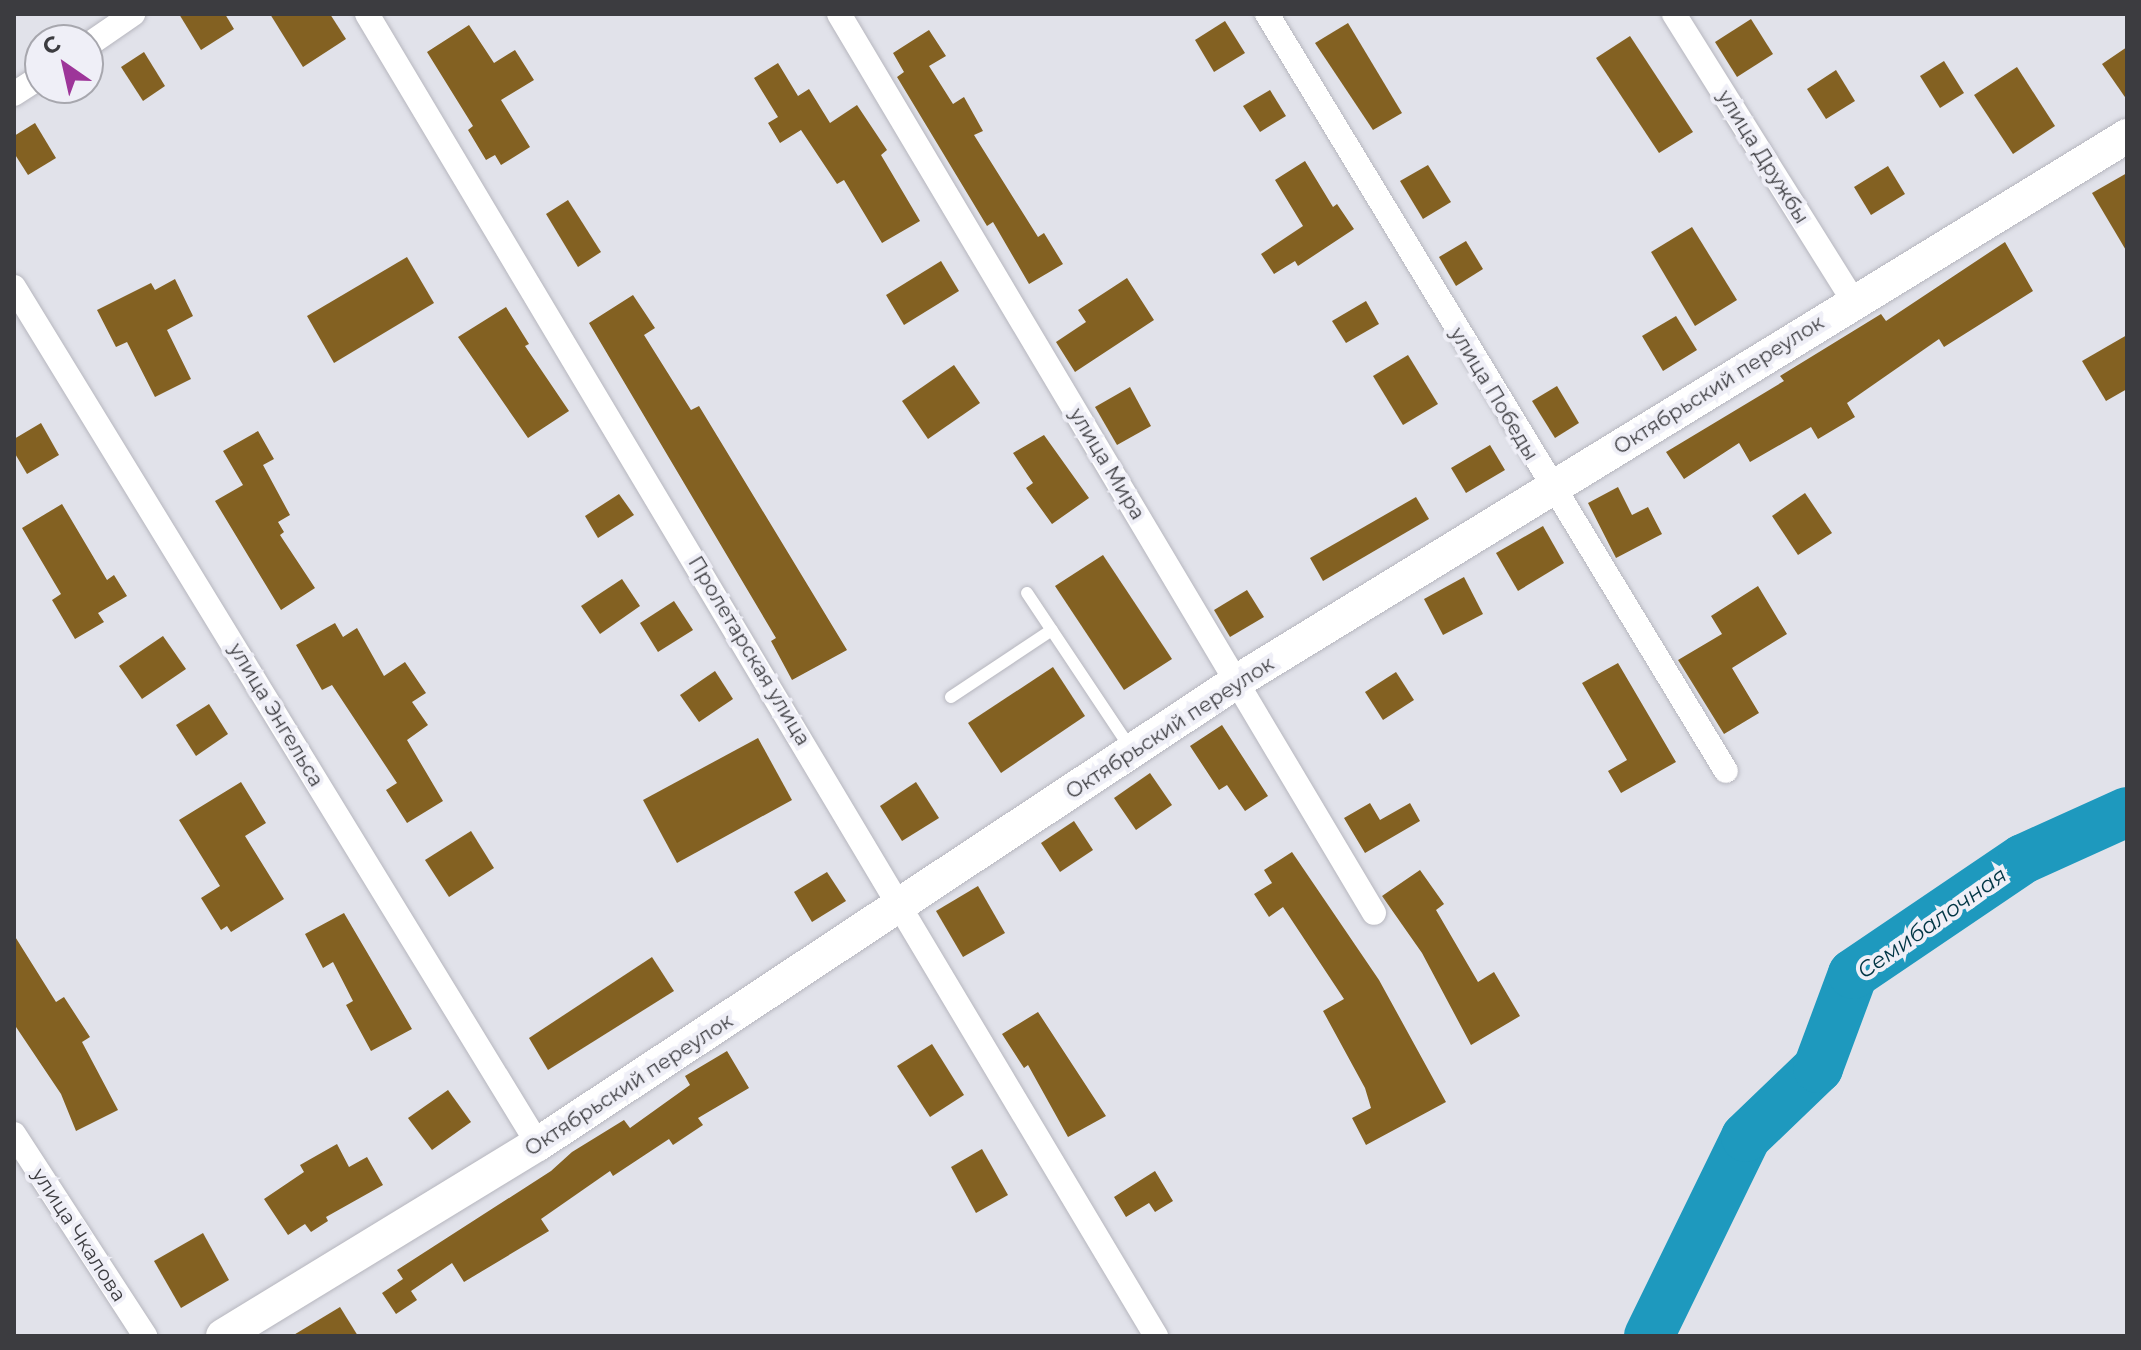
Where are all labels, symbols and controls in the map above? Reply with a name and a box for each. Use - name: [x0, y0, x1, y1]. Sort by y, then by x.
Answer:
- north arrow: [24, 24, 104, 104]
- text: С: [37, 30, 66, 61]
- street label: улица Дружбы: [1712, 86, 1814, 228]
- street label: Октябрьский переулок: [1610, 310, 1828, 460]
- street label: улица Победы: [1445, 323, 1543, 465]
- street label: улица Мира: [1064, 404, 1150, 524]
- street label: Пролетарская улица: [683, 552, 815, 750]
- street label: улица Энгельса: [224, 639, 328, 791]
- street label: Октябрьский переулок: [1062, 652, 1278, 804]
- water label: Семибалочная: [1852, 862, 2012, 984]
- street label: Октябрьский переулок: [521, 1009, 737, 1161]
- street label: улица Чкалова: [27, 1164, 131, 1306]

